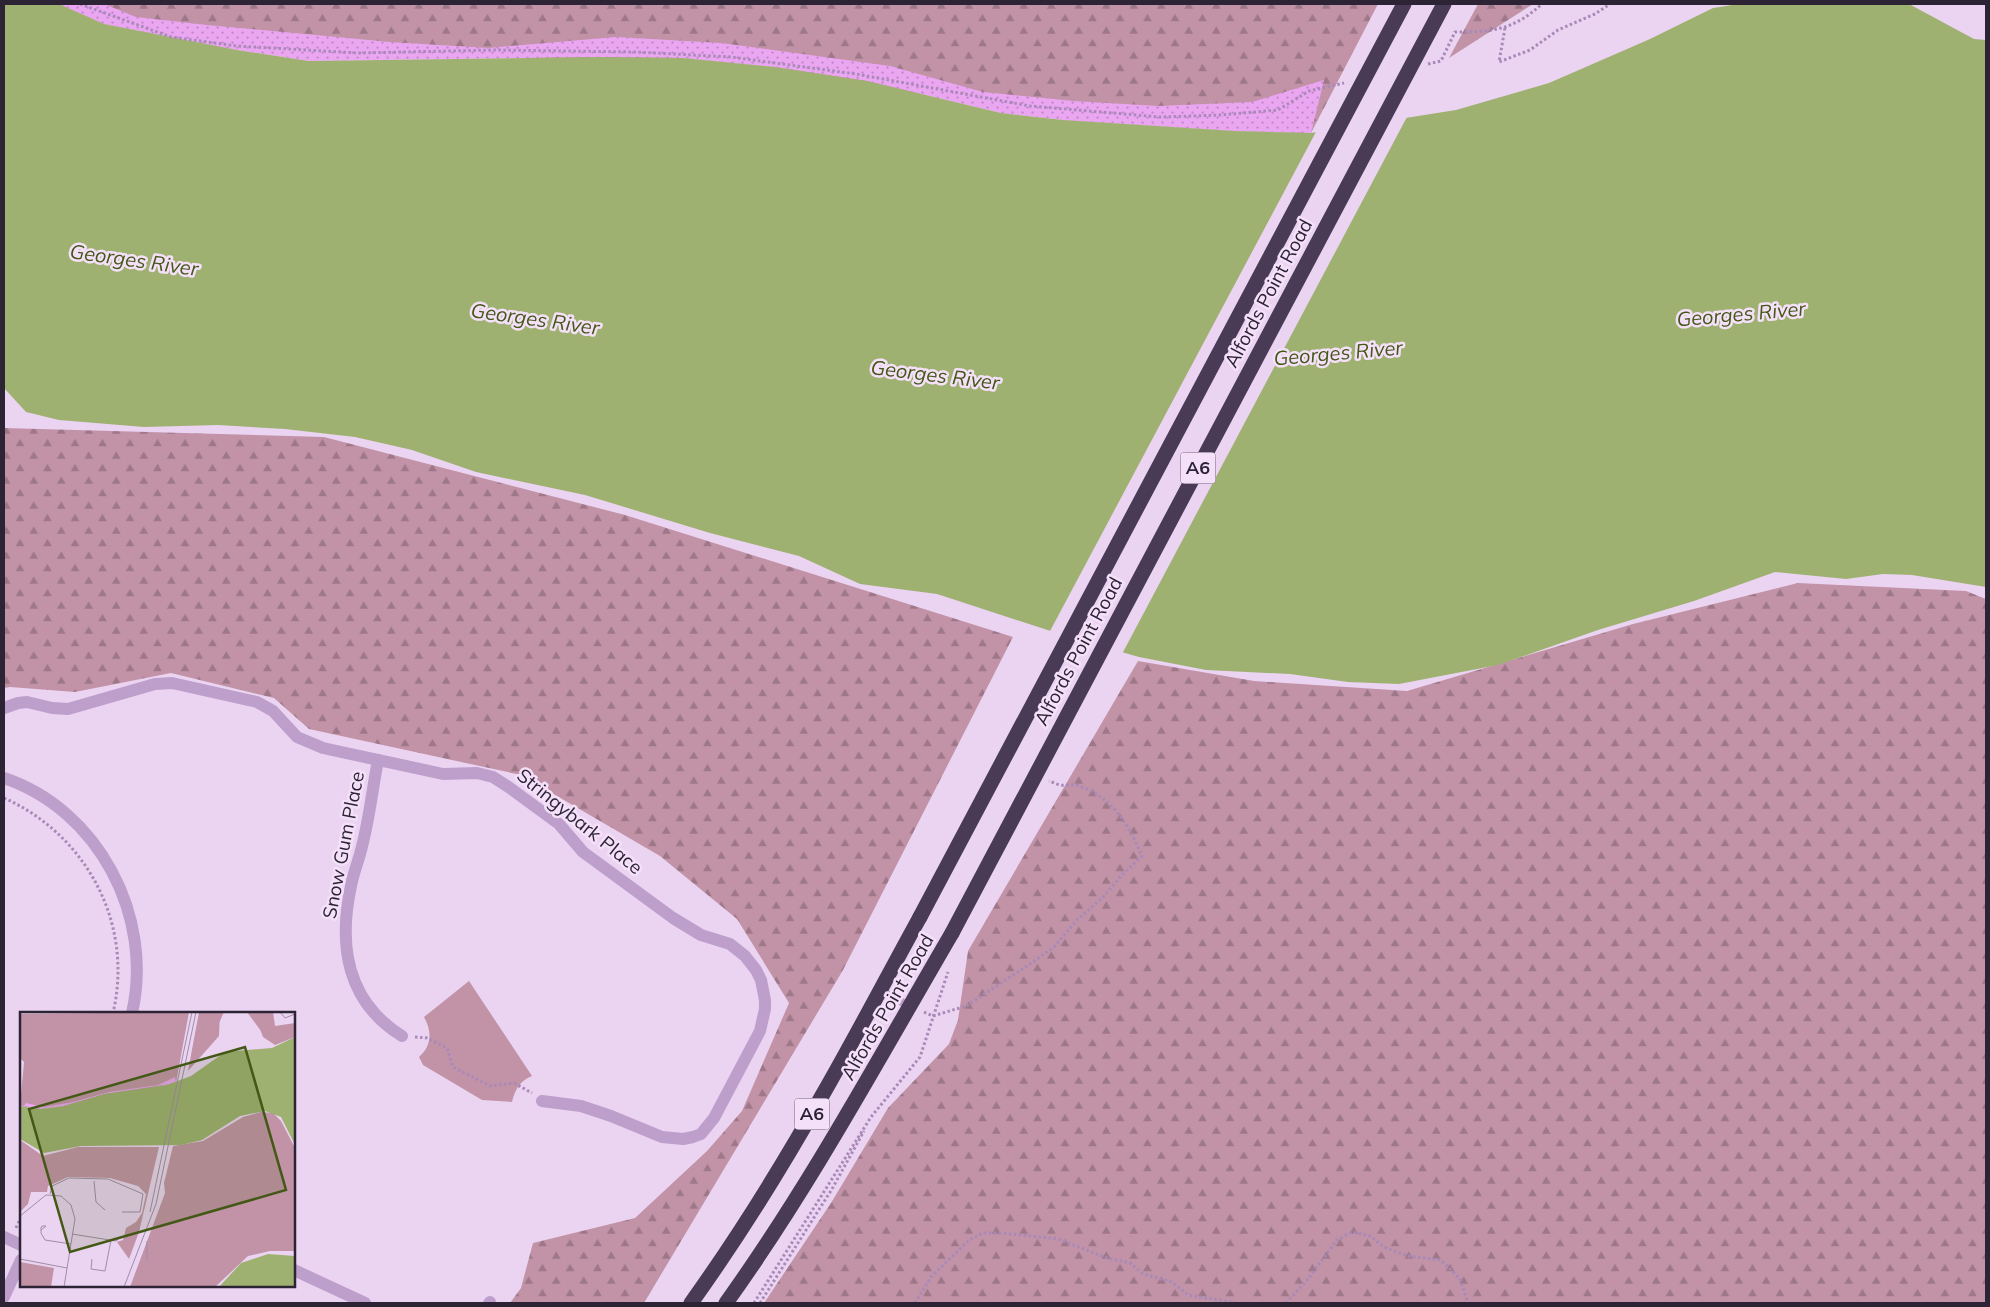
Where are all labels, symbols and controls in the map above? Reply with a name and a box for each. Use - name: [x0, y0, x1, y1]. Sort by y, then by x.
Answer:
- street label: Alfords Point Road: [1219, 215, 1317, 371]
- water label: Georges River: [68, 238, 201, 281]
- water label: Georges River: [1675, 295, 1807, 332]
- water label: Georges River: [469, 297, 602, 340]
- water label: Georges River: [1272, 334, 1404, 371]
- water label: Georges River: [869, 354, 1002, 395]
- road number: A6: [1180, 452, 1216, 483]
- street label: Alfords Point Road: [1029, 573, 1127, 729]
- street label: Stringybark Place: [512, 763, 648, 879]
- street label: Snow Gum Place: [317, 769, 369, 921]
- street label: Alfords Point Road: [835, 930, 939, 1084]
- inset map: [20, 1012, 295, 1287]
- road number: A6: [794, 1098, 830, 1130]

